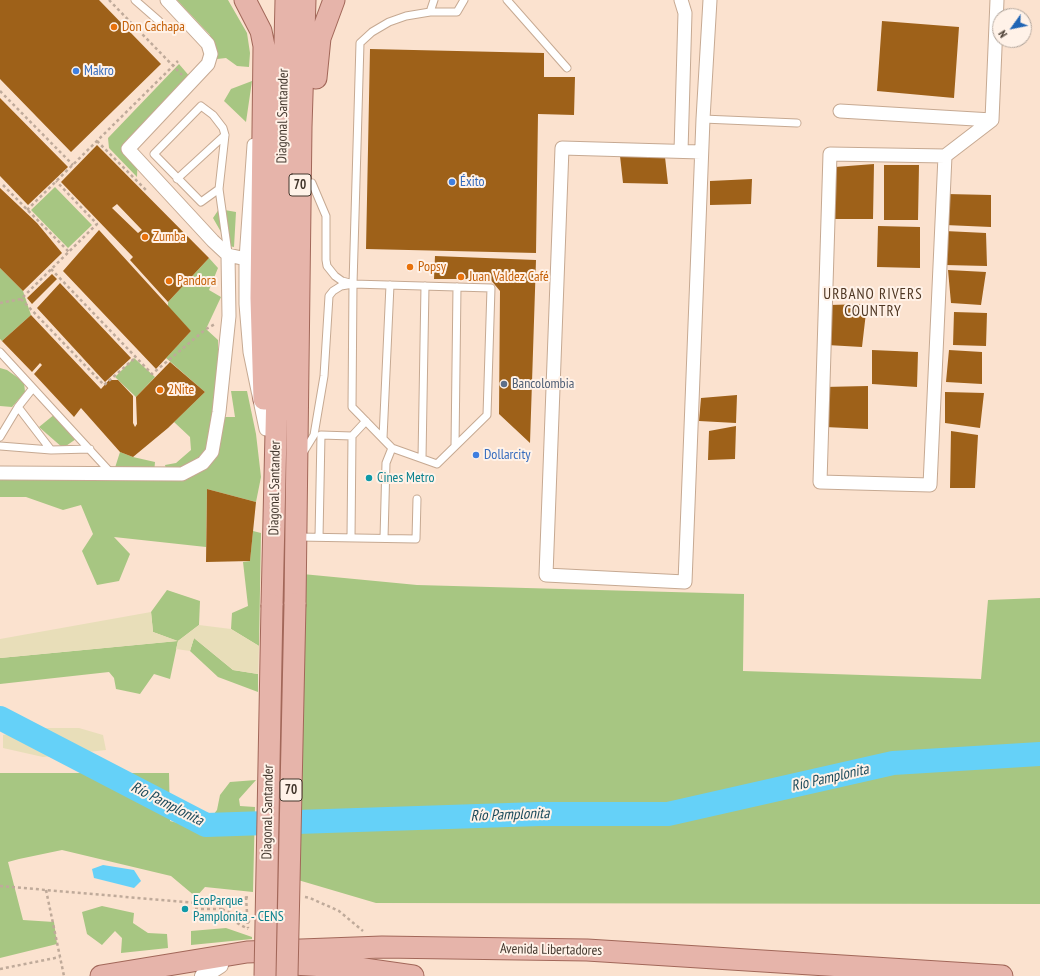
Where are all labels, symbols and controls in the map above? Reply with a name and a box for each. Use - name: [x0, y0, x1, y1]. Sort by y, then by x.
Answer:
- north arrow: [992, 8, 1032, 48]
- place label: Don Cachapa: [122, 19, 185, 35]
- marker: Don Cachapa: [109, 22, 119, 32]
- text: N: [995, 28, 1010, 40]
- place label: Makro: [84, 63, 114, 79]
- marker: Makro: [71, 66, 81, 76]
- street label: Diagonal Santander: [274, 68, 292, 164]
- road number: 70: [289, 174, 311, 196]
- place label: Éxito: [460, 174, 485, 190]
- marker: Éxito: [447, 177, 457, 187]
- place label: Zumba: [153, 229, 186, 245]
- marker: Zumba: [140, 232, 150, 242]
- place label: Popsy: [418, 259, 446, 275]
- marker: Popsy: [405, 262, 415, 272]
- place label: Juan Valdez Café: [469, 269, 549, 285]
- marker: Juan Valdez Café: [456, 272, 466, 282]
- place label: Pandora: [177, 273, 216, 289]
- marker: Pandora: [164, 276, 174, 286]
- district label: URBANO RIVERS COUNTRY: [823, 286, 923, 321]
- place label: Bancolombia: [512, 376, 574, 392]
- marker: Bancolombia: [499, 379, 509, 389]
- place label: 2Nite: [168, 382, 194, 398]
- marker: 2Nite: [155, 385, 165, 395]
- street label: Diagonal Santander: [266, 440, 284, 536]
- place label: Dollarcity: [484, 447, 530, 463]
- marker: Dollarcity: [471, 450, 481, 460]
- place label: Cines Metro: [377, 470, 435, 486]
- marker: Cines Metro: [364, 473, 374, 483]
- water label: Río Pamplonita: [790, 760, 870, 796]
- street label: Diagonal Santander: [259, 764, 277, 860]
- water label: Río Pamplonita: [128, 778, 206, 830]
- road number: 70: [280, 779, 302, 801]
- water label: Río Pamplonita: [470, 805, 550, 825]
- place label: EcoParque Pamplonita - CENS: [193, 893, 284, 926]
- marker: EcoParque Pamplonita - CENS: [180, 904, 190, 914]
- street label: Avenida Libertadores: [500, 941, 602, 959]

